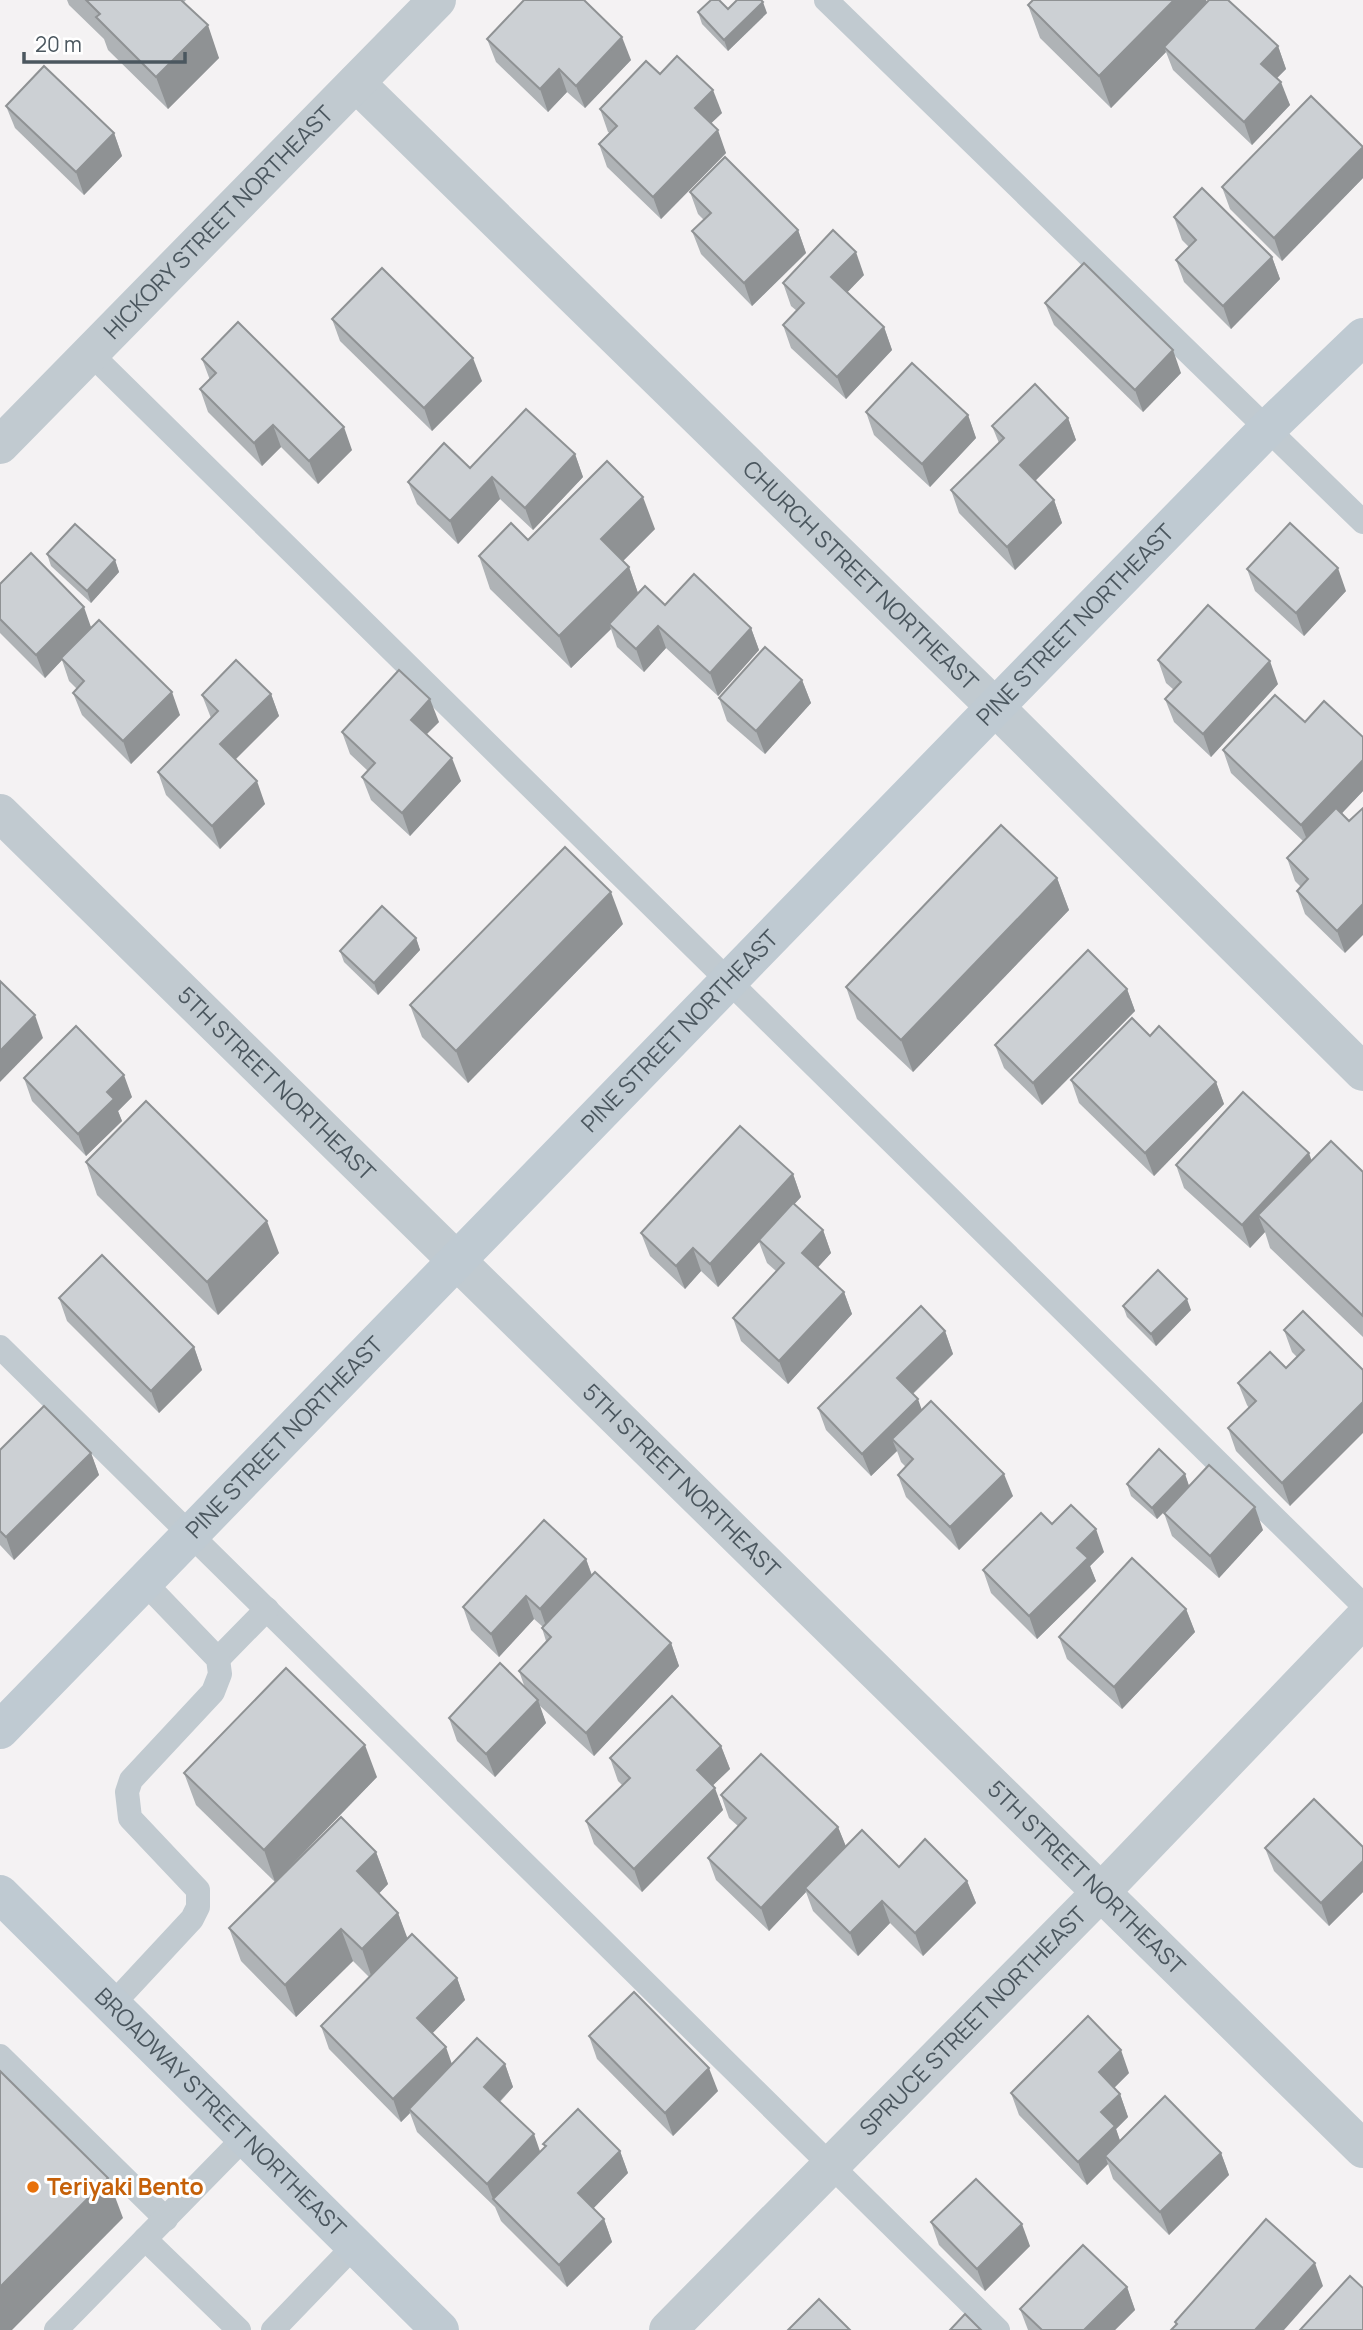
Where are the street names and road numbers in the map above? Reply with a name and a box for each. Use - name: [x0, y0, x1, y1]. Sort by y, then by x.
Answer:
- street label: HICKORY STREET NORTHEAST: [96, 98, 340, 346]
- street label: CHURCH STREET NORTHEAST: [736, 453, 986, 697]
- street label: PINE STREET NORTHEAST: [969, 516, 1181, 732]
- street label: PINE STREET NORTHEAST: [573, 922, 785, 1139]
- street label: 5TH STREET NORTHEAST: [171, 979, 383, 1188]
- street label: PINE STREET NORTHEAST: [178, 1328, 390, 1545]
- street label: 5TH STREET NORTHEAST: [576, 1376, 788, 1585]
- street label: 5TH STREET NORTHEAST: [981, 1773, 1193, 1981]
- street label: SPRUCE STREET NORTHEAST: [852, 1899, 1093, 2142]
- street label: BROADWAY STREET NORTHEAST: [88, 1980, 354, 2243]

